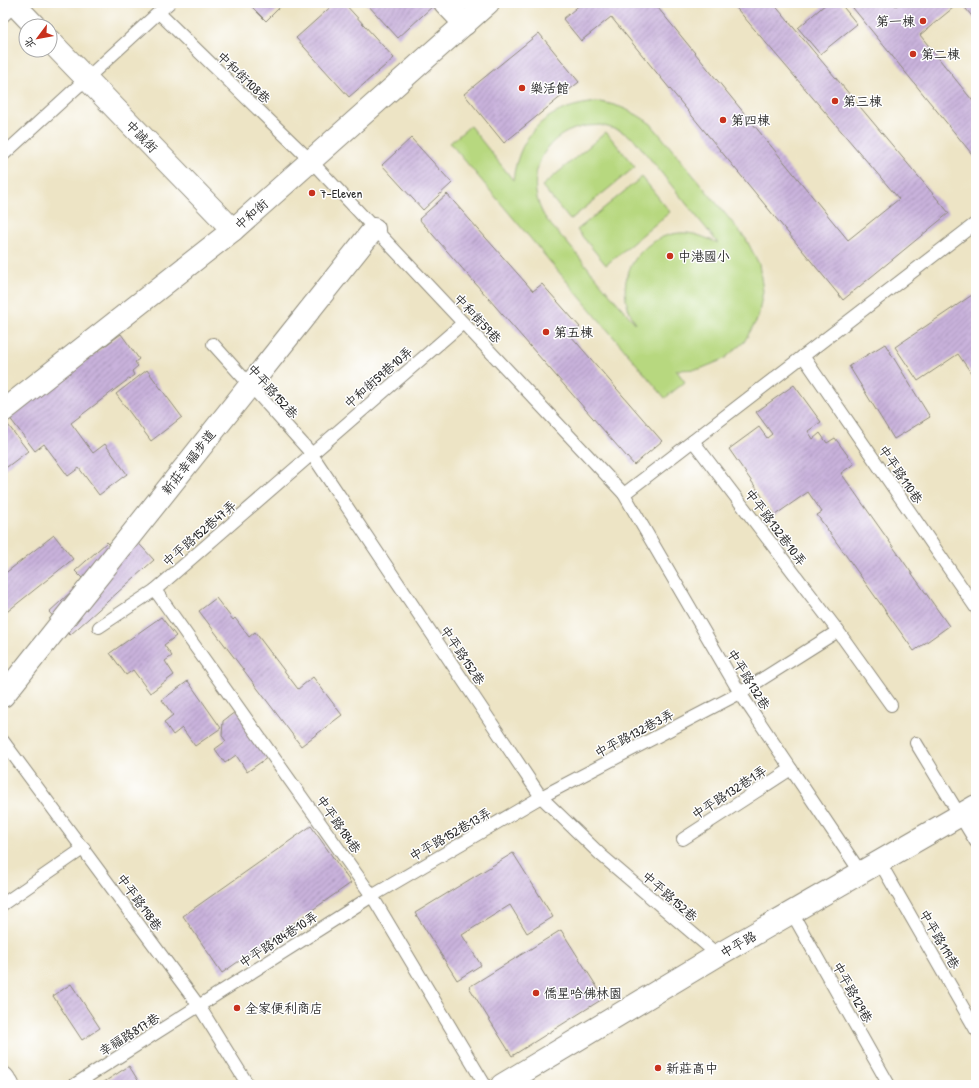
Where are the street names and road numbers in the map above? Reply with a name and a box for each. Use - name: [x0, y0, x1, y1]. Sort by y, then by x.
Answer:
- street label: 中和街108巷: [213, 47, 275, 107]
- street label: 中誠街: [122, 116, 162, 156]
- street label: 中和街: [230, 194, 272, 234]
- street label: 中和街59巷: [450, 289, 506, 347]
- street label: 中和街59巷10弄: [340, 342, 416, 412]
- street label: 中平路152巷: [243, 360, 303, 422]
- street label: 新莊幸福步道: [157, 426, 219, 498]
- street label: 中平路110巷: [875, 441, 927, 507]
- street label: 中平路132巷10弄: [741, 485, 811, 569]
- street label: 中平路152巷47弄: [158, 496, 240, 570]
- street label: 中平路152巷: [436, 622, 490, 688]
- street label: 中平路132巷: [723, 645, 775, 713]
- street label: 中平路132巷3弄: [591, 705, 677, 761]
- street label: 中平路132巷1弄: [688, 761, 770, 823]
- street label: 中平路184巷: [312, 791, 366, 857]
- street label: 中平路152巷13弄: [406, 803, 494, 865]
- street label: 中平路152巷: [638, 867, 702, 925]
- street label: 中平路198巷: [113, 870, 167, 934]
- street label: 中平路119巷: [916, 906, 964, 972]
- street label: 中平路184巷10弄: [235, 907, 321, 971]
- street label: 中平路: [717, 926, 759, 962]
- street label: 中平路129巷: [829, 958, 877, 1026]
- street label: 幸福路817巷: [95, 1008, 163, 1060]

